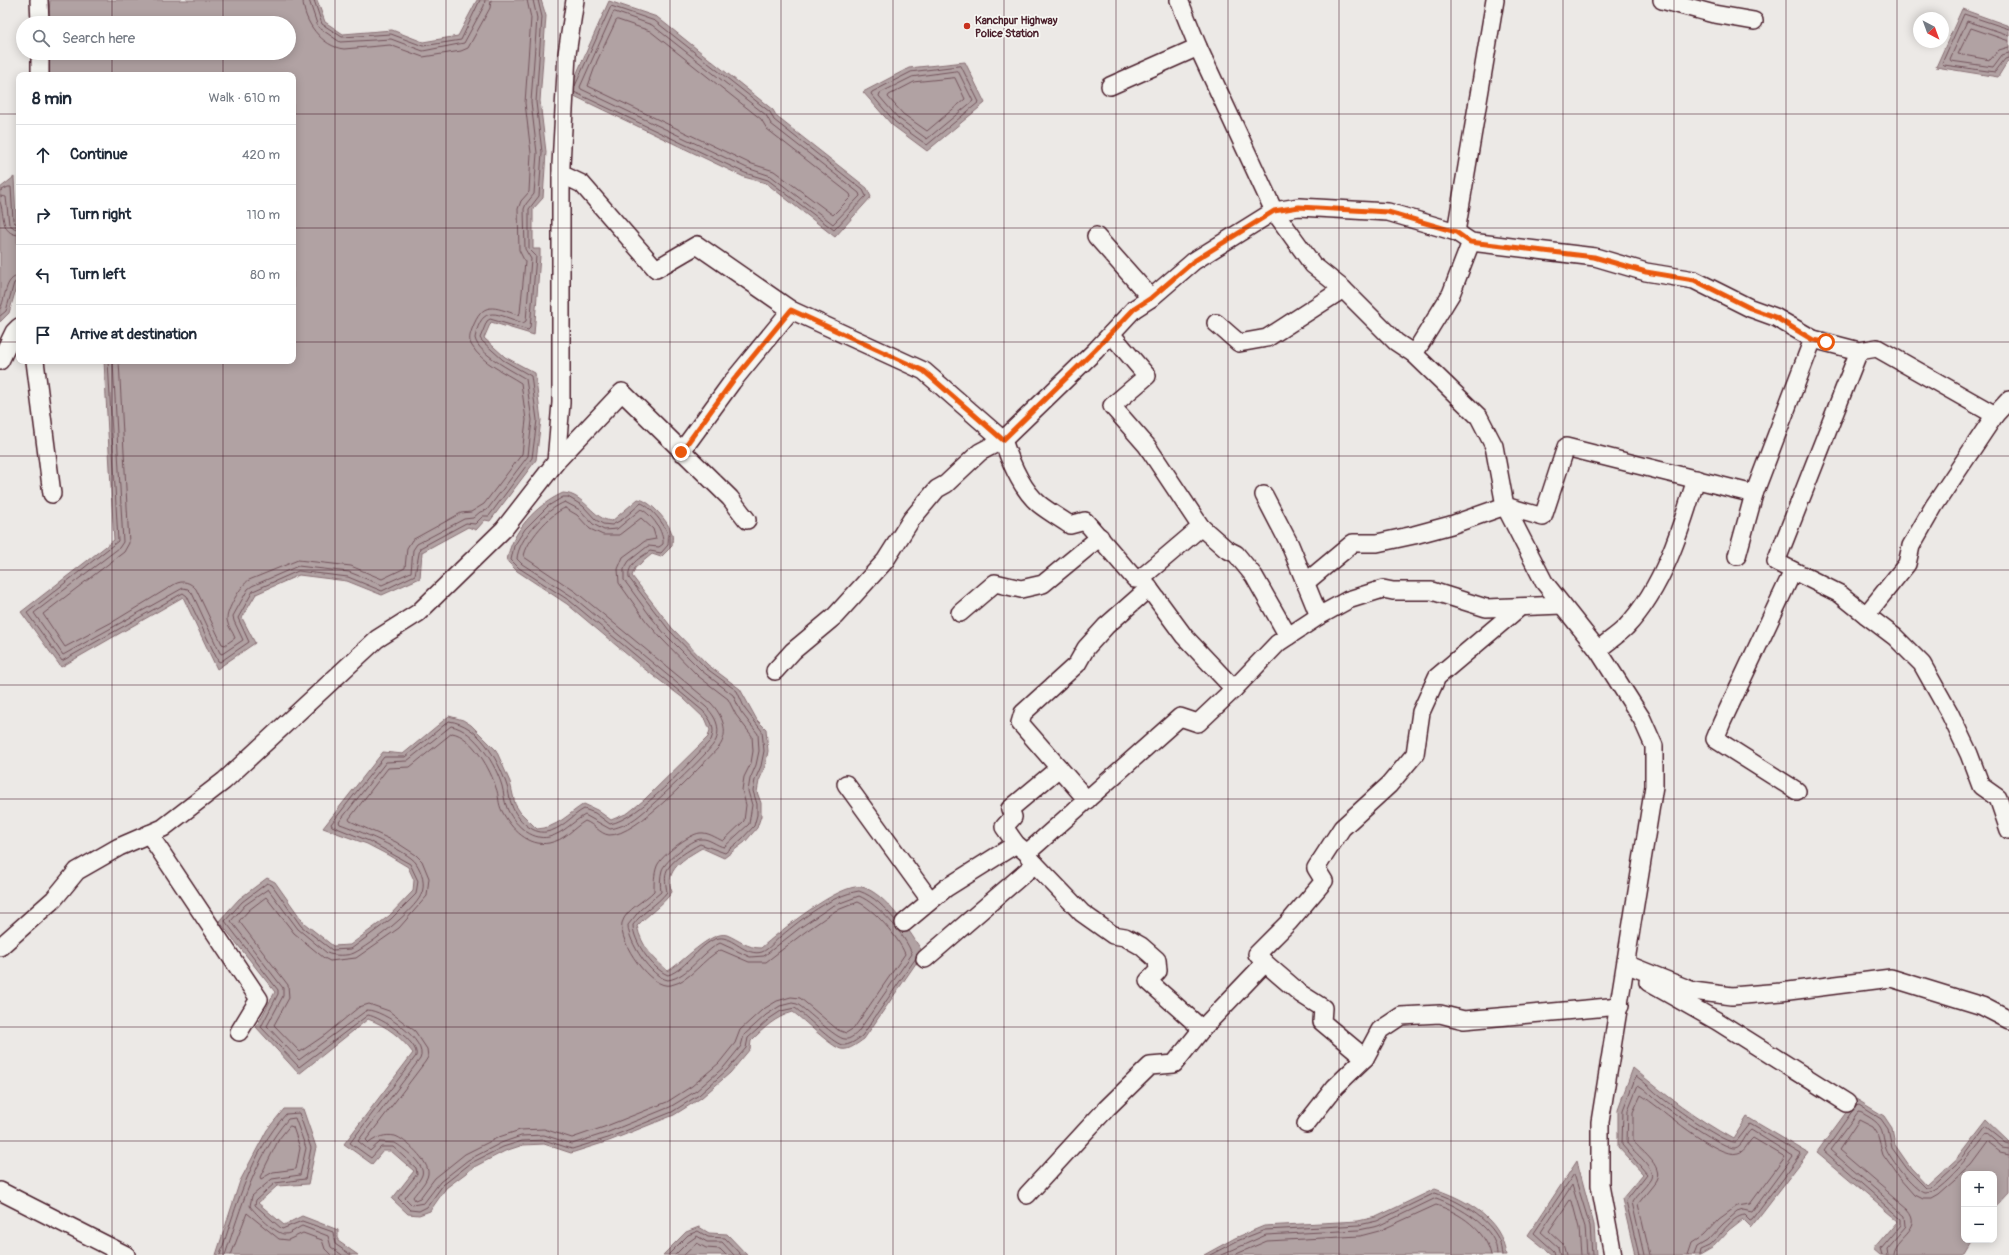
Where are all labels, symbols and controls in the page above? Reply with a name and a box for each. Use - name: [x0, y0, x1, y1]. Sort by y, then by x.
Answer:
- north arrow: [1913, 12, 1949, 48]
- place label: Kanchpur Highway Police Station: [975, 14, 1058, 40]
- search box: [16, 16, 296, 60]
- marker: Kanchpur Highway Police Station: [962, 21, 972, 31]
- icon: search: [30, 27, 52, 49]
- text: Search here: [62, 29, 135, 48]
- text: 8 min: [32, 88, 72, 109]
- text: Walk · 610 m: [209, 90, 280, 106]
- icon: ahead: [32, 144, 54, 166]
- text: Continue: [70, 145, 128, 164]
- text: 420 m: [242, 147, 280, 163]
- icon: right: [32, 204, 54, 226]
- text: Turn right: [70, 205, 131, 224]
- text: 110 m: [247, 207, 280, 223]
- icon: left: [32, 264, 54, 286]
- text: Turn left: [70, 265, 126, 284]
- text: 80 m: [250, 267, 280, 283]
- icon: arrive: [32, 324, 54, 346]
- text: Arrive at destination: [70, 325, 197, 344]
- route start: [1817, 333, 1835, 351]
- route end: [672, 443, 690, 461]
- map controls: [1961, 1171, 1997, 1243]
- button: +: [1961, 1171, 1997, 1207]
- button: −: [1961, 1207, 1997, 1243]

